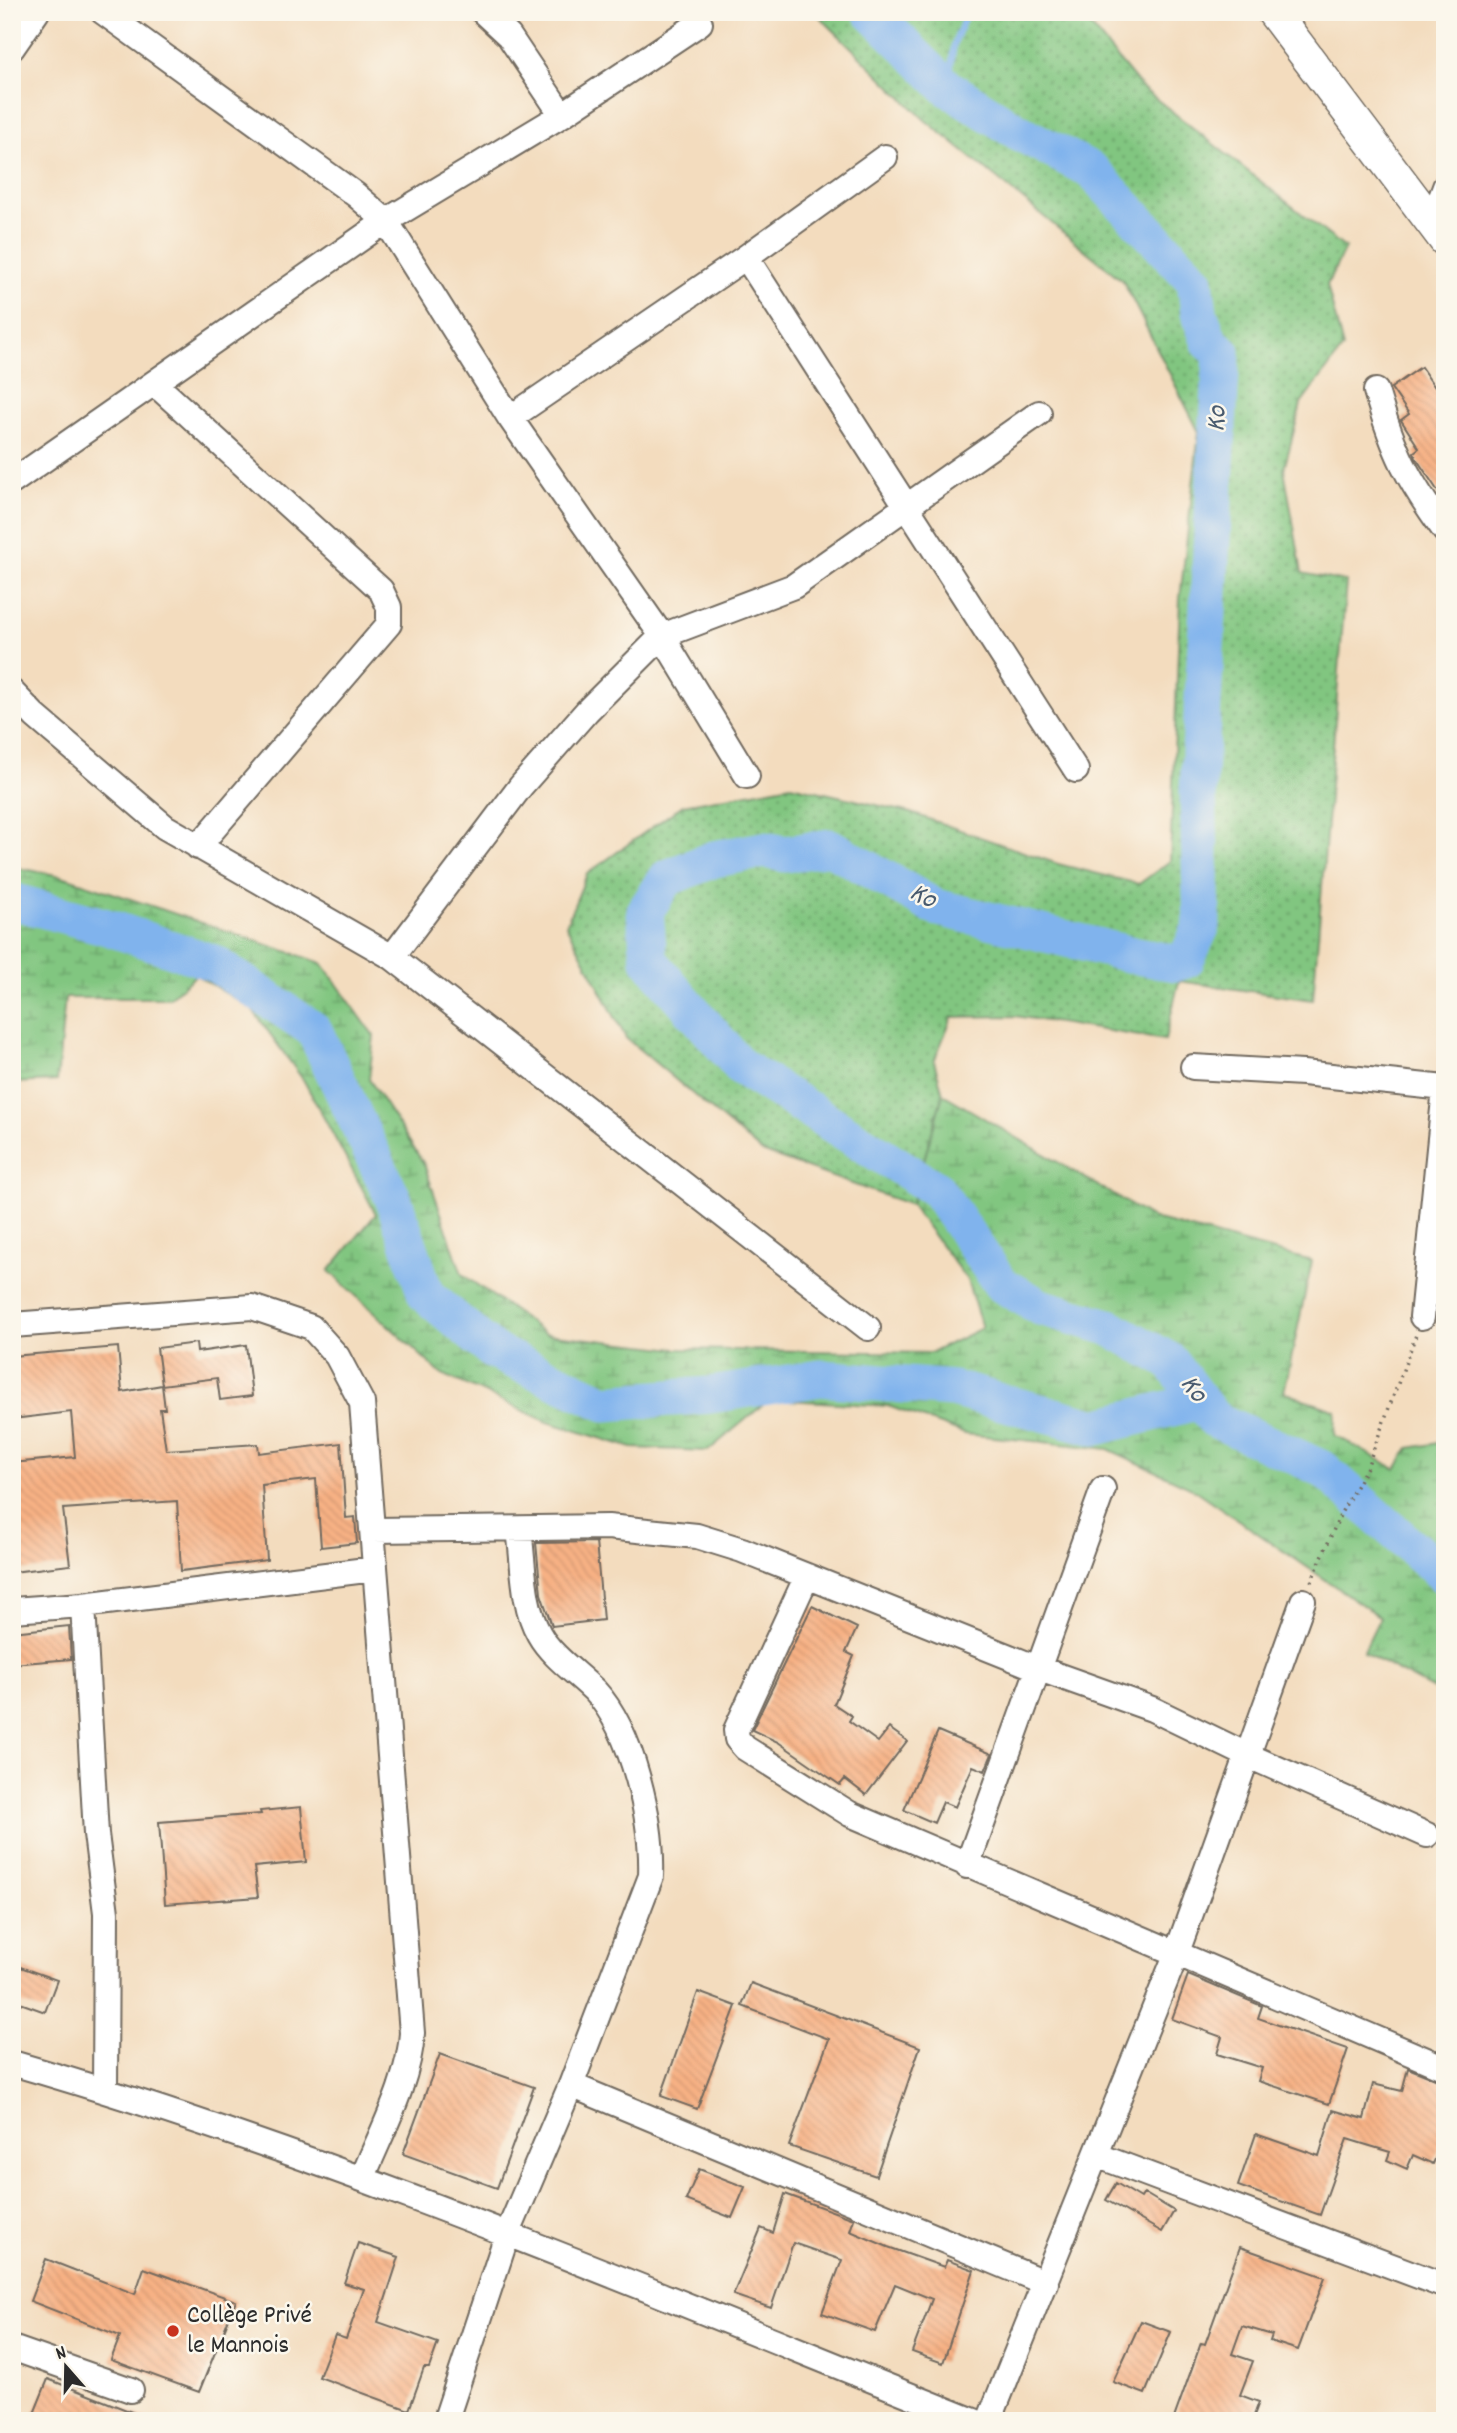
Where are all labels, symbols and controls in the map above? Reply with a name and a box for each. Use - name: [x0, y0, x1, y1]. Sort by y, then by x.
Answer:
- water label: Ko: [1198, 404, 1240, 433]
- water label: Ko: [902, 874, 944, 922]
- water label: Ko: [1168, 1368, 1217, 1413]
- place label: Collège Privé le Mannois: [187, 2298, 312, 2365]
- marker: Collège Privé le Mannois: [165, 2323, 181, 2339]
- north arrow: [32, 2332, 102, 2402]
- text: N: [52, 2340, 70, 2369]

